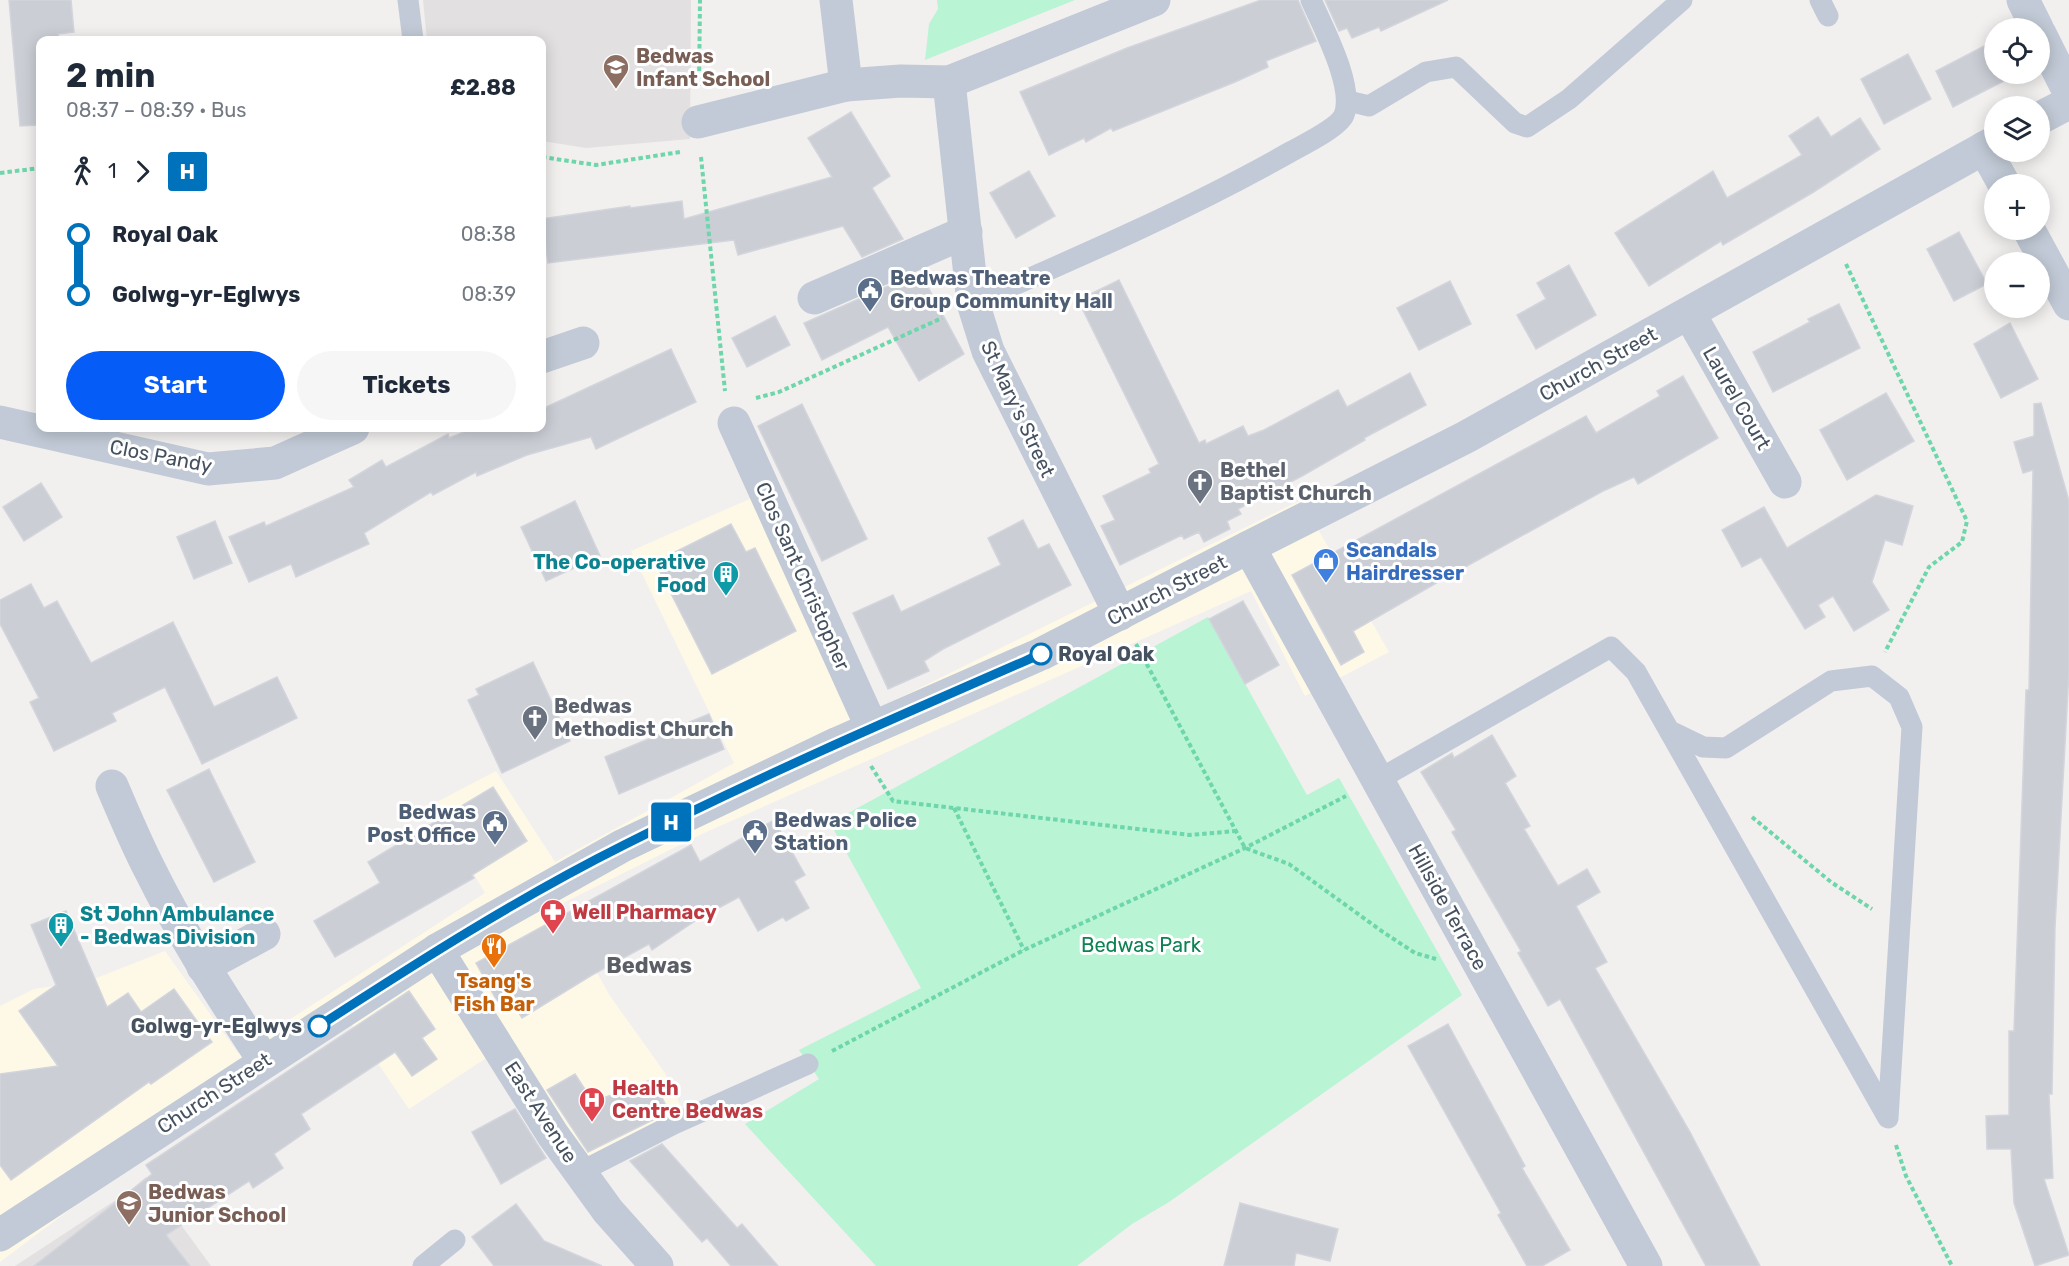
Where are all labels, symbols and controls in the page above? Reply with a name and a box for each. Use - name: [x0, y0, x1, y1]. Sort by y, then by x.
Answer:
- map controls: [1984, 18, 2050, 318]
- button: locate: [1984, 18, 2050, 84]
- place label: Bedwas Infant School: [636, 44, 770, 91]
- school or university icon: Bedwas Infant School: [601, 52, 631, 90]
- text: 2 min: [66, 56, 155, 95]
- text: £2.88: [450, 74, 516, 101]
- button: layers: [1984, 96, 2050, 162]
- text: 08:37 – 08:39 · Bus: [66, 98, 247, 122]
- icon: walk: [66, 155, 99, 188]
- icon: forward: [126, 155, 159, 188]
- text: 1: [108, 159, 117, 183]
- text: H: [180, 159, 195, 184]
- button: +: [1984, 174, 2050, 240]
- text: Royal Oak: [112, 221, 218, 248]
- text: 08:38: [461, 222, 516, 246]
- button: −: [1984, 252, 2050, 318]
- place label: Bedwas Theatre Group Community Hall: [890, 266, 1113, 313]
- public building icon: Bedwas Theatre Group Community Hall: [855, 275, 885, 313]
- text: Golwg-yr-Eglwys: [112, 281, 300, 308]
- text: 08:39: [462, 282, 516, 306]
- street label: Church Street: [1535, 322, 1661, 406]
- street label: St Mary's Street: [976, 337, 1060, 481]
- street label: Laurel Court: [1698, 342, 1776, 454]
- button: Start: [66, 351, 285, 420]
- button: Tickets: [297, 351, 516, 420]
- street label: Clos Pandy: [108, 434, 214, 478]
- place label: Bethel Baptist Church: [1220, 458, 1372, 505]
- church icon: Bethel Baptist Church: [1185, 467, 1215, 505]
- street label: Clos Sant Christopher: [751, 478, 855, 674]
- place label: Scandals Hairdresser: [1346, 538, 1464, 585]
- shop icon: Scandals Hairdresser: [1311, 546, 1341, 584]
- place label: The Co-operative Food: [533, 550, 706, 597]
- street label: Church Street: [1103, 550, 1231, 630]
- building icon: The Co-operative Food: [711, 559, 741, 597]
- place label: Royal Oak: [1058, 642, 1155, 666]
- marker: Royal Oak: [1030, 643, 1052, 665]
- place label: Bedwas Methodist Church: [554, 694, 734, 741]
- church icon: Bedwas Methodist Church: [520, 703, 550, 741]
- place label: Bedwas Post Office: [367, 800, 476, 847]
- line badge: H: [652, 802, 690, 842]
- public building icon: Bedwas Post Office: [480, 808, 510, 846]
- place label: Bedwas Police Station: [774, 808, 917, 855]
- text: H: [663, 810, 679, 835]
- public building icon: Bedwas Police Station: [740, 817, 770, 855]
- street label: Hillside Terrace: [1403, 840, 1493, 974]
- pharmacy icon: Well Pharmacy: [538, 897, 568, 935]
- place label: Well Pharmacy: [572, 900, 717, 924]
- place label: St John Ambulance - Bedwas Division: [80, 902, 274, 949]
- building icon: St John Ambulance - Bedwas Division: [46, 910, 76, 948]
- restaurant icon: Tsang's Fish Bar: [479, 931, 509, 969]
- park label: Bedwas Park: [1081, 933, 1202, 957]
- district label: Bedwas: [606, 952, 692, 979]
- place label: Tsang's Fish Bar: [453, 969, 535, 1016]
- place label: Golwg-yr-Eglwys: [131, 1014, 302, 1038]
- marker: Golwg-yr-Eglwys: [308, 1015, 330, 1037]
- street label: Church Street: [153, 1047, 276, 1139]
- street label: East Avenue: [499, 1057, 583, 1167]
- place label: Health Centre Bedwas: [612, 1076, 763, 1123]
- hospital icon: Health Centre Bedwas: [577, 1085, 607, 1123]
- place label: Bedwas Junior School: [148, 1180, 286, 1227]
- school or university icon: Bedwas Junior School: [114, 1188, 144, 1226]

